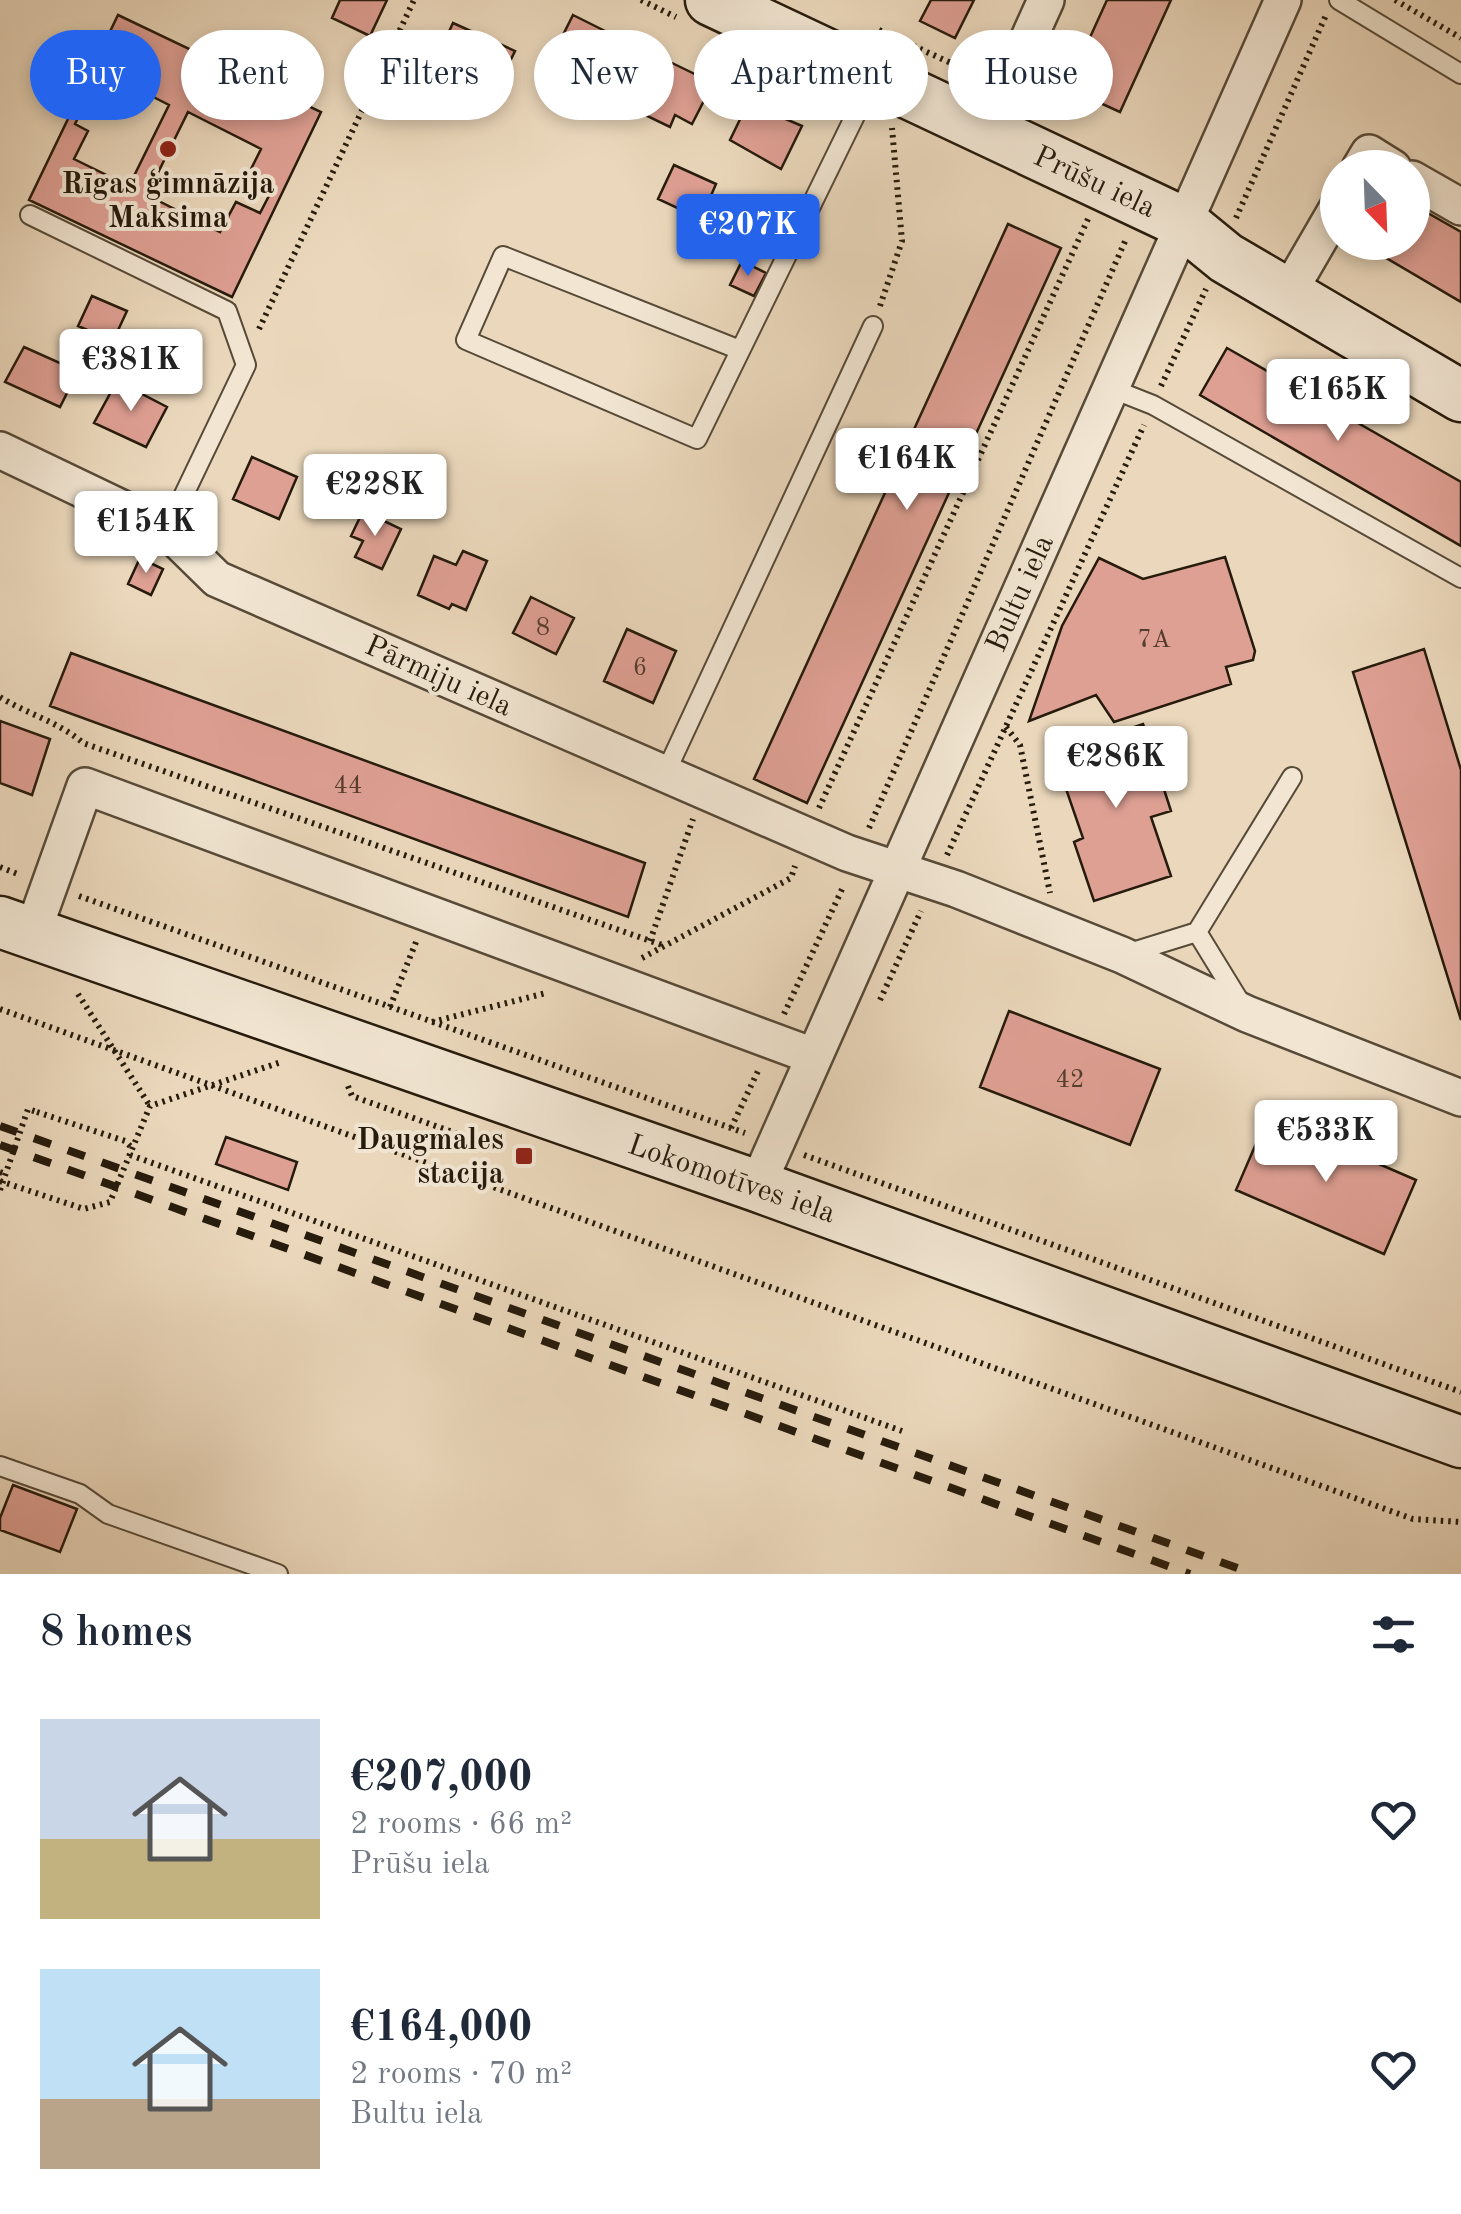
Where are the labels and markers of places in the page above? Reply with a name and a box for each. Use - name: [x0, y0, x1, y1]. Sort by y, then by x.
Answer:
- marker: Rīgas ģimnāzija Maksima: [157, 138, 179, 160]
- place label: Rīgas ģimnāzija Maksima: [62, 168, 274, 234]
- pin: €207K: [678, 194, 818, 279]
- pin: €381K: [61, 329, 201, 414]
- pin: €165K: [1268, 359, 1408, 444]
- pin: €164K: [837, 428, 977, 513]
- pin: €228K: [305, 454, 445, 539]
- pin: €154K: [76, 491, 216, 576]
- pin: €286K: [1046, 726, 1186, 811]
- pin: €533K: [1256, 1100, 1396, 1185]
- place label: Daugmales stacija: [357, 1126, 504, 1190]
- marker: Daugmales stacija: [513, 1145, 535, 1167]

